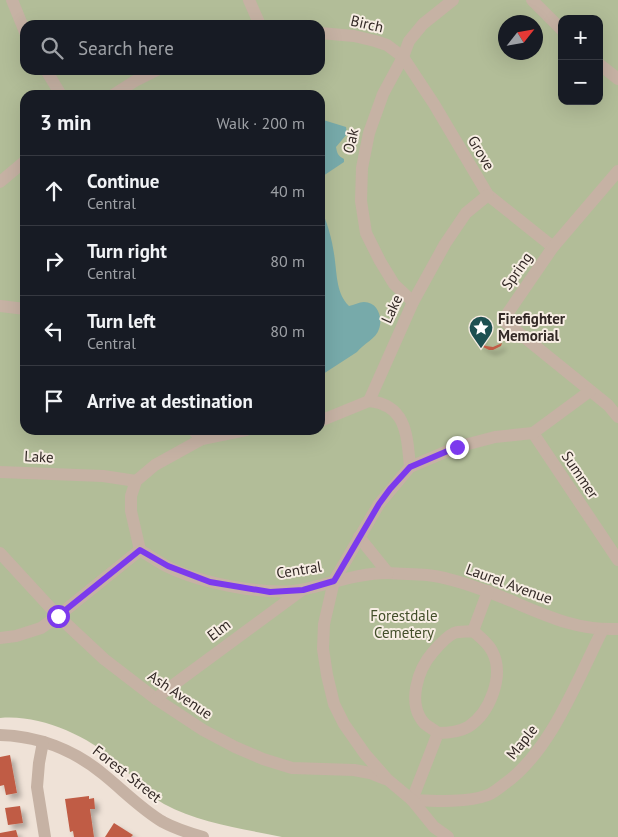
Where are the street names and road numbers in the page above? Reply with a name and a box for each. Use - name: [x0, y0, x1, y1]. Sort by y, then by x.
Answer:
- street label: Birch: [349, 11, 385, 36]
- street label: Oak: [338, 126, 363, 155]
- street label: Grove: [464, 132, 499, 173]
- street label: Spring: [497, 248, 536, 293]
- street label: Lake: [377, 291, 406, 326]
- street label: Lake: [24, 446, 54, 467]
- street label: Summer: [558, 447, 603, 502]
- street label: Central: [275, 556, 324, 582]
- street label: Laurel Avenue: [463, 559, 555, 608]
- street label: Elm: [203, 615, 234, 645]
- street label: Ash Avenue: [144, 666, 216, 723]
- street label: Maple: [502, 720, 541, 763]
- street label: Forest Street: [89, 741, 166, 806]

